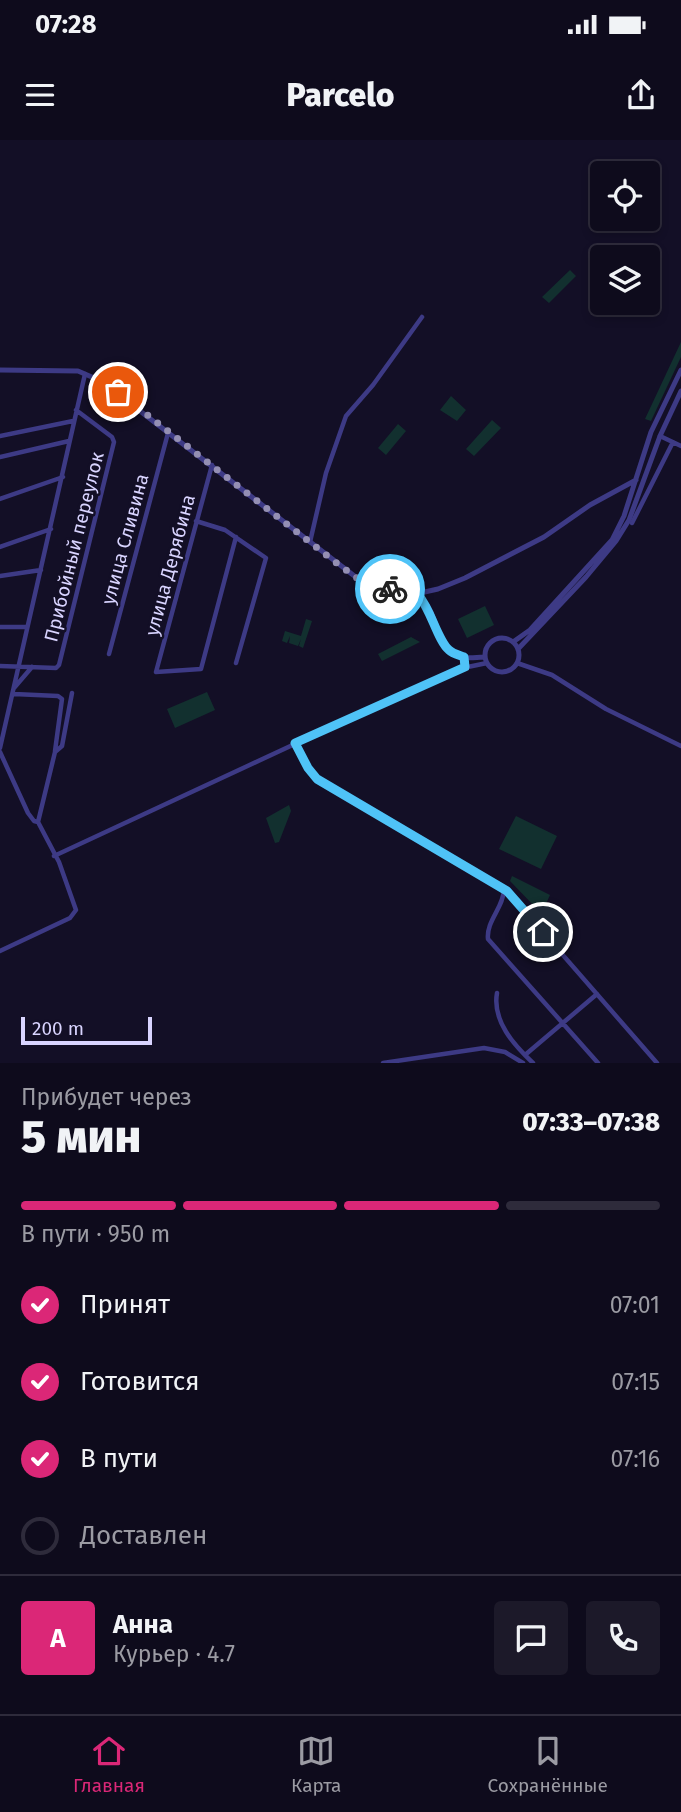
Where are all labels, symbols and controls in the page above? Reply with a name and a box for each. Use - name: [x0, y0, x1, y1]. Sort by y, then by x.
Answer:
- text: 07:28: [35, 9, 97, 40]
- icon: menu: [21, 76, 59, 114]
- text: Parcelo: [287, 76, 394, 114]
- icon: share: [622, 76, 660, 114]
- map controls: [590, 161, 660, 315]
- button: locate: [590, 161, 660, 231]
- button: layers: [590, 245, 660, 315]
- pin: [88, 362, 148, 422]
- icon: bag: [99, 373, 137, 411]
- street label: Прибойный переулок: [39, 450, 109, 644]
- street label: улица Сливина: [96, 471, 154, 607]
- street label: улица Дерябина: [140, 492, 200, 638]
- courier: [355, 554, 425, 624]
- icon: bike: [371, 570, 409, 608]
- pin: [513, 902, 573, 962]
- icon: home: [524, 913, 562, 951]
- scale bar: [21, 1014, 152, 1046]
- text: 200 m: [32, 1017, 84, 1040]
- text: Прибудет через: [21, 1083, 192, 1111]
- text: 07:33–07:38: [522, 1107, 660, 1138]
- text: 5 мин: [21, 1109, 141, 1164]
- text: В пути · 950 m: [21, 1220, 170, 1248]
- icon: check: [21, 1286, 59, 1324]
- text: Принят: [80, 1289, 170, 1320]
- text: 07:01: [610, 1291, 660, 1319]
- icon: check: [21, 1363, 59, 1401]
- text: Готовится: [80, 1366, 200, 1397]
- text: 07:15: [611, 1368, 660, 1396]
- icon: check: [21, 1440, 59, 1478]
- text: В пути: [80, 1443, 158, 1474]
- text: 07:16: [611, 1445, 660, 1473]
- text: Доставлен: [80, 1520, 207, 1551]
- button: chat: [494, 1601, 568, 1675]
- button: phone: [586, 1601, 660, 1675]
- text: Анна: [113, 1609, 173, 1640]
- text: А: [50, 1623, 66, 1654]
- text: Курьер · 4.7: [113, 1640, 235, 1668]
- tab: Главная: [73, 1732, 145, 1797]
- tab: Карта: [291, 1732, 341, 1797]
- tab: Сохранённые: [488, 1732, 608, 1797]

